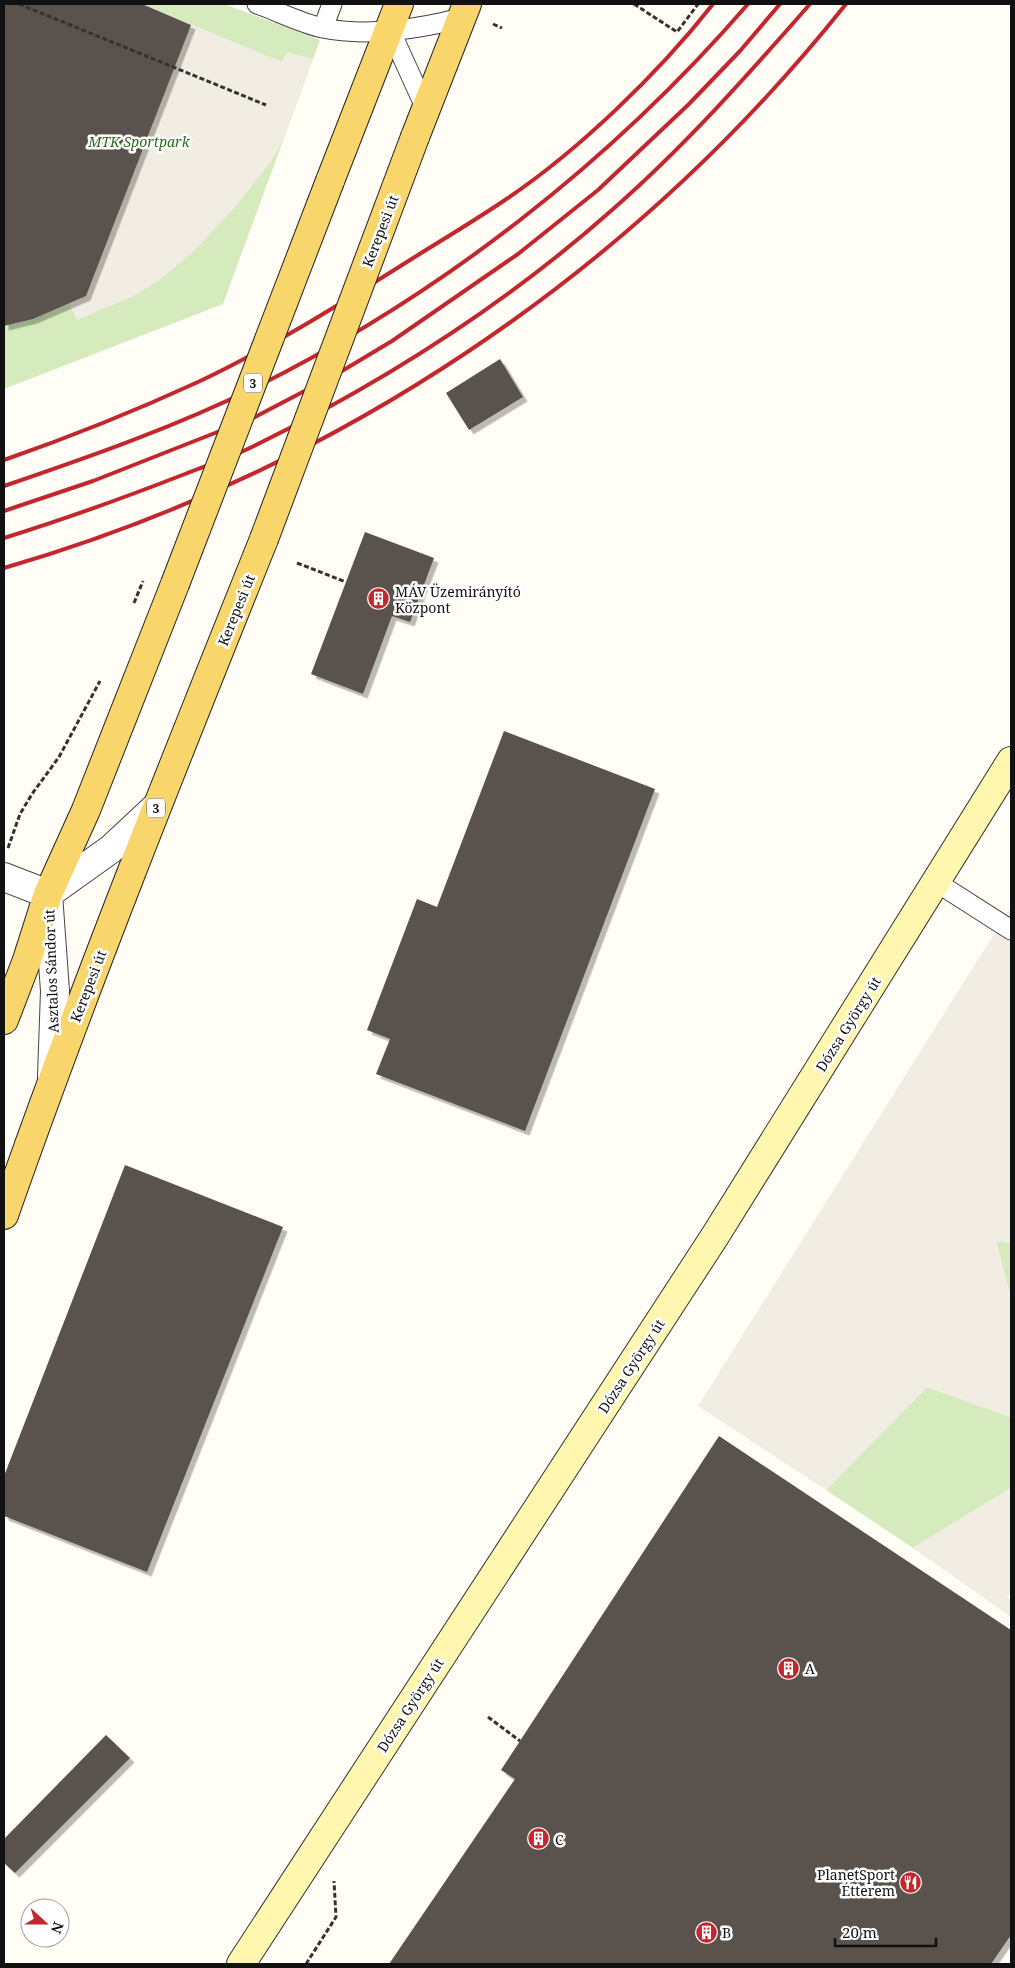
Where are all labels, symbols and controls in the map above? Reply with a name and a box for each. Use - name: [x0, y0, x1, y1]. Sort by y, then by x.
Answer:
- park label: MTK Sportpark: [87, 132, 191, 151]
- street label: Kerepesi út: [358, 192, 402, 270]
- road number: 3: [244, 373, 262, 392]
- street label: Kerepesi út: [213, 571, 259, 649]
- place label: MÁV Üzemirányító Központ: [395, 582, 521, 617]
- building icon: MÁV Üzemirányító Központ: [367, 587, 391, 611]
- road number: 3: [147, 798, 165, 818]
- street label: Asztalos Sándor út: [39, 909, 63, 1033]
- street label: Kerepesi út: [66, 947, 110, 1025]
- street label: Dózsa György út: [811, 973, 885, 1075]
- street label: Dózsa György út: [593, 1315, 669, 1417]
- street label: Dózsa György út: [372, 1654, 448, 1756]
- building icon: A: [777, 1656, 801, 1680]
- place label: A: [805, 1659, 815, 1678]
- building icon: C: [527, 1827, 551, 1851]
- place label: C: [555, 1830, 564, 1849]
- place label: PlanetSport Étterem: [817, 1865, 895, 1900]
- restaurant icon: PlanetSport Étterem: [899, 1870, 923, 1894]
- north arrow: [20, 1898, 70, 1948]
- scale bar: [835, 1916, 936, 1948]
- text: N: [47, 1919, 68, 1936]
- building icon: B: [694, 1920, 718, 1944]
- text: 20 m: [842, 1922, 877, 1942]
- place label: B: [722, 1923, 731, 1942]

